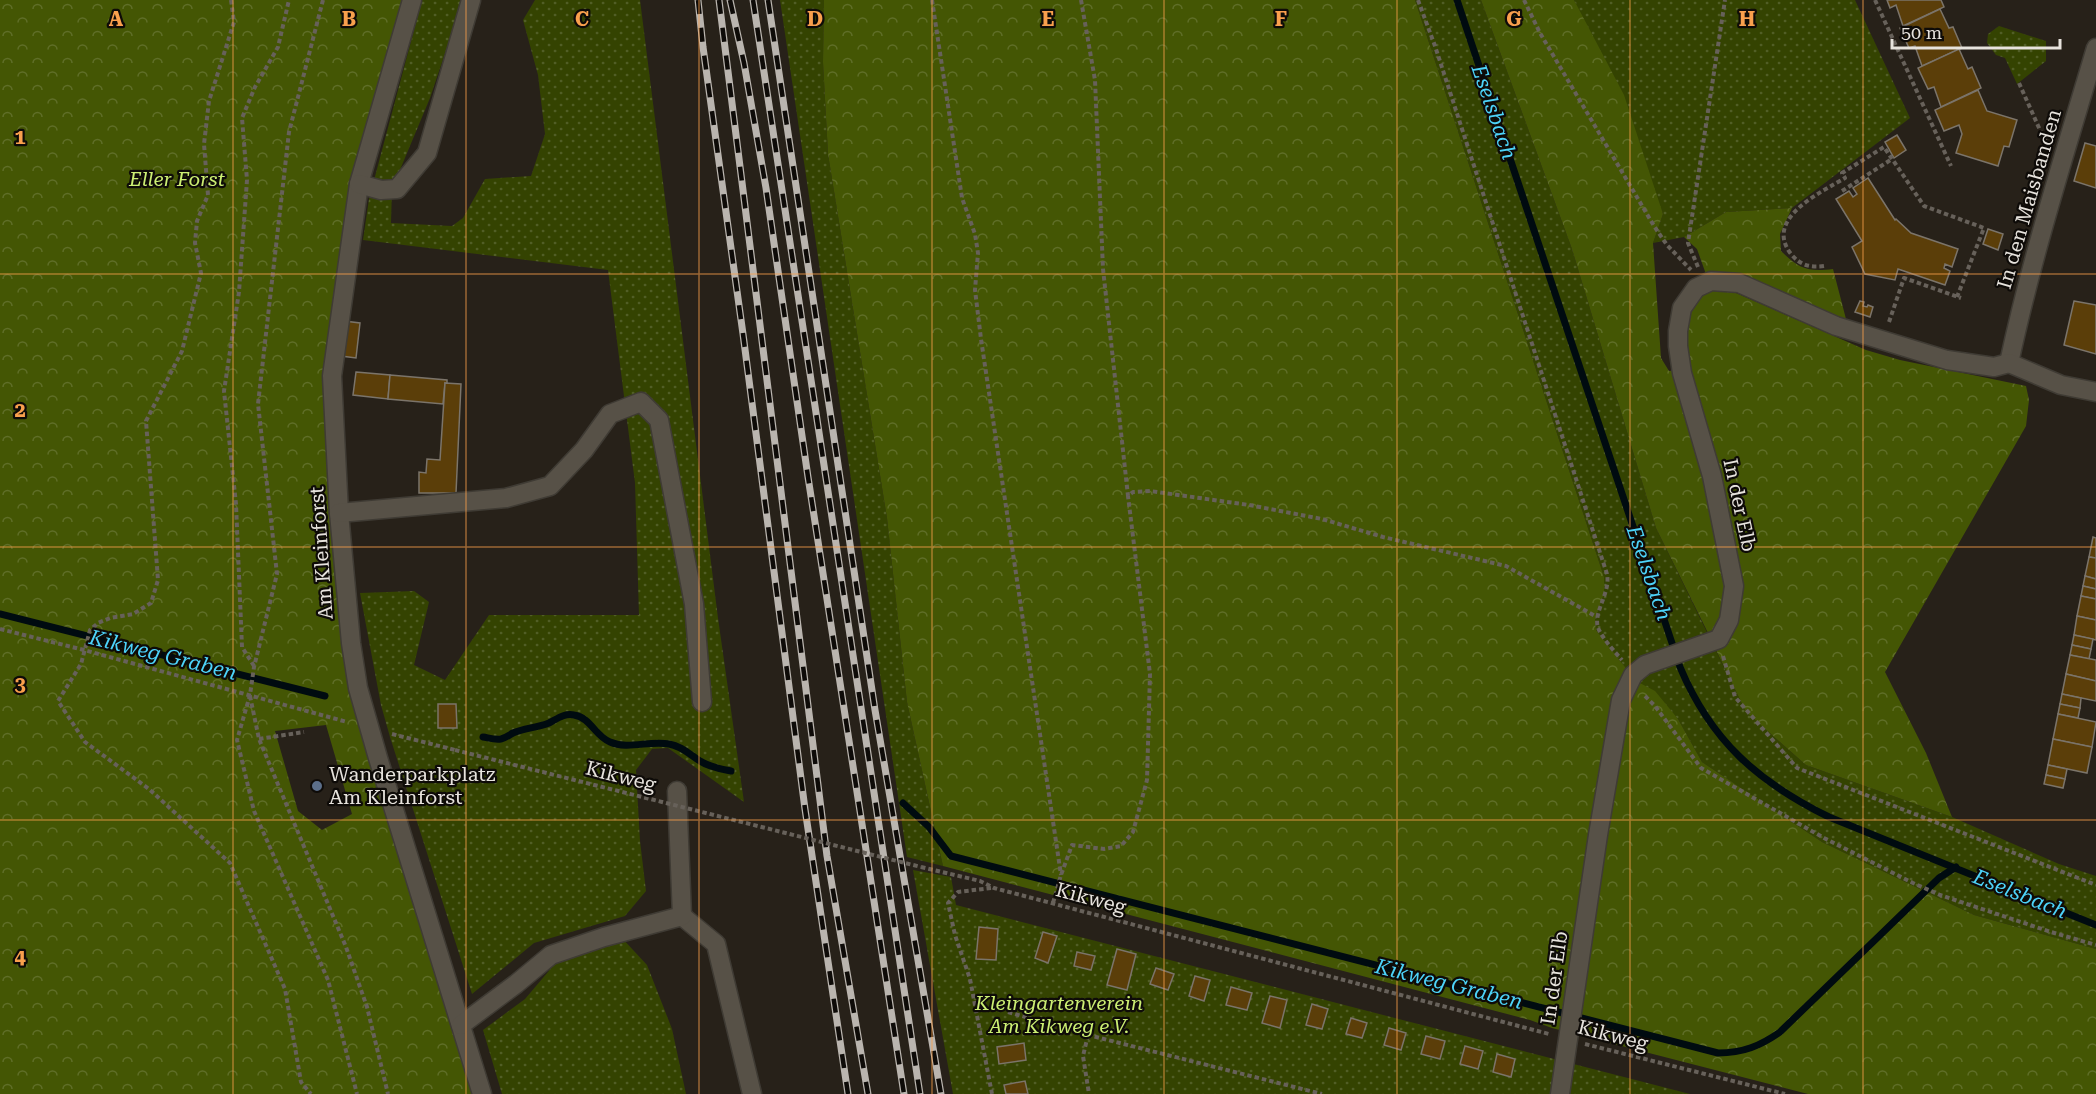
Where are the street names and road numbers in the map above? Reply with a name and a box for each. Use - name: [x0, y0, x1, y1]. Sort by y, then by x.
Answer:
- street label: In den Maisbanden: [1992, 106, 2066, 292]
- street label: In der Elb: [1718, 456, 1762, 554]
- street label: Am Kleinforst: [304, 485, 338, 620]
- street label: Kikweg: [583, 756, 659, 796]
- street label: Kikweg: [1053, 877, 1129, 919]
- street label: In der Elb: [1536, 930, 1572, 1026]
- street label: Kikweg: [1575, 1015, 1651, 1055]

